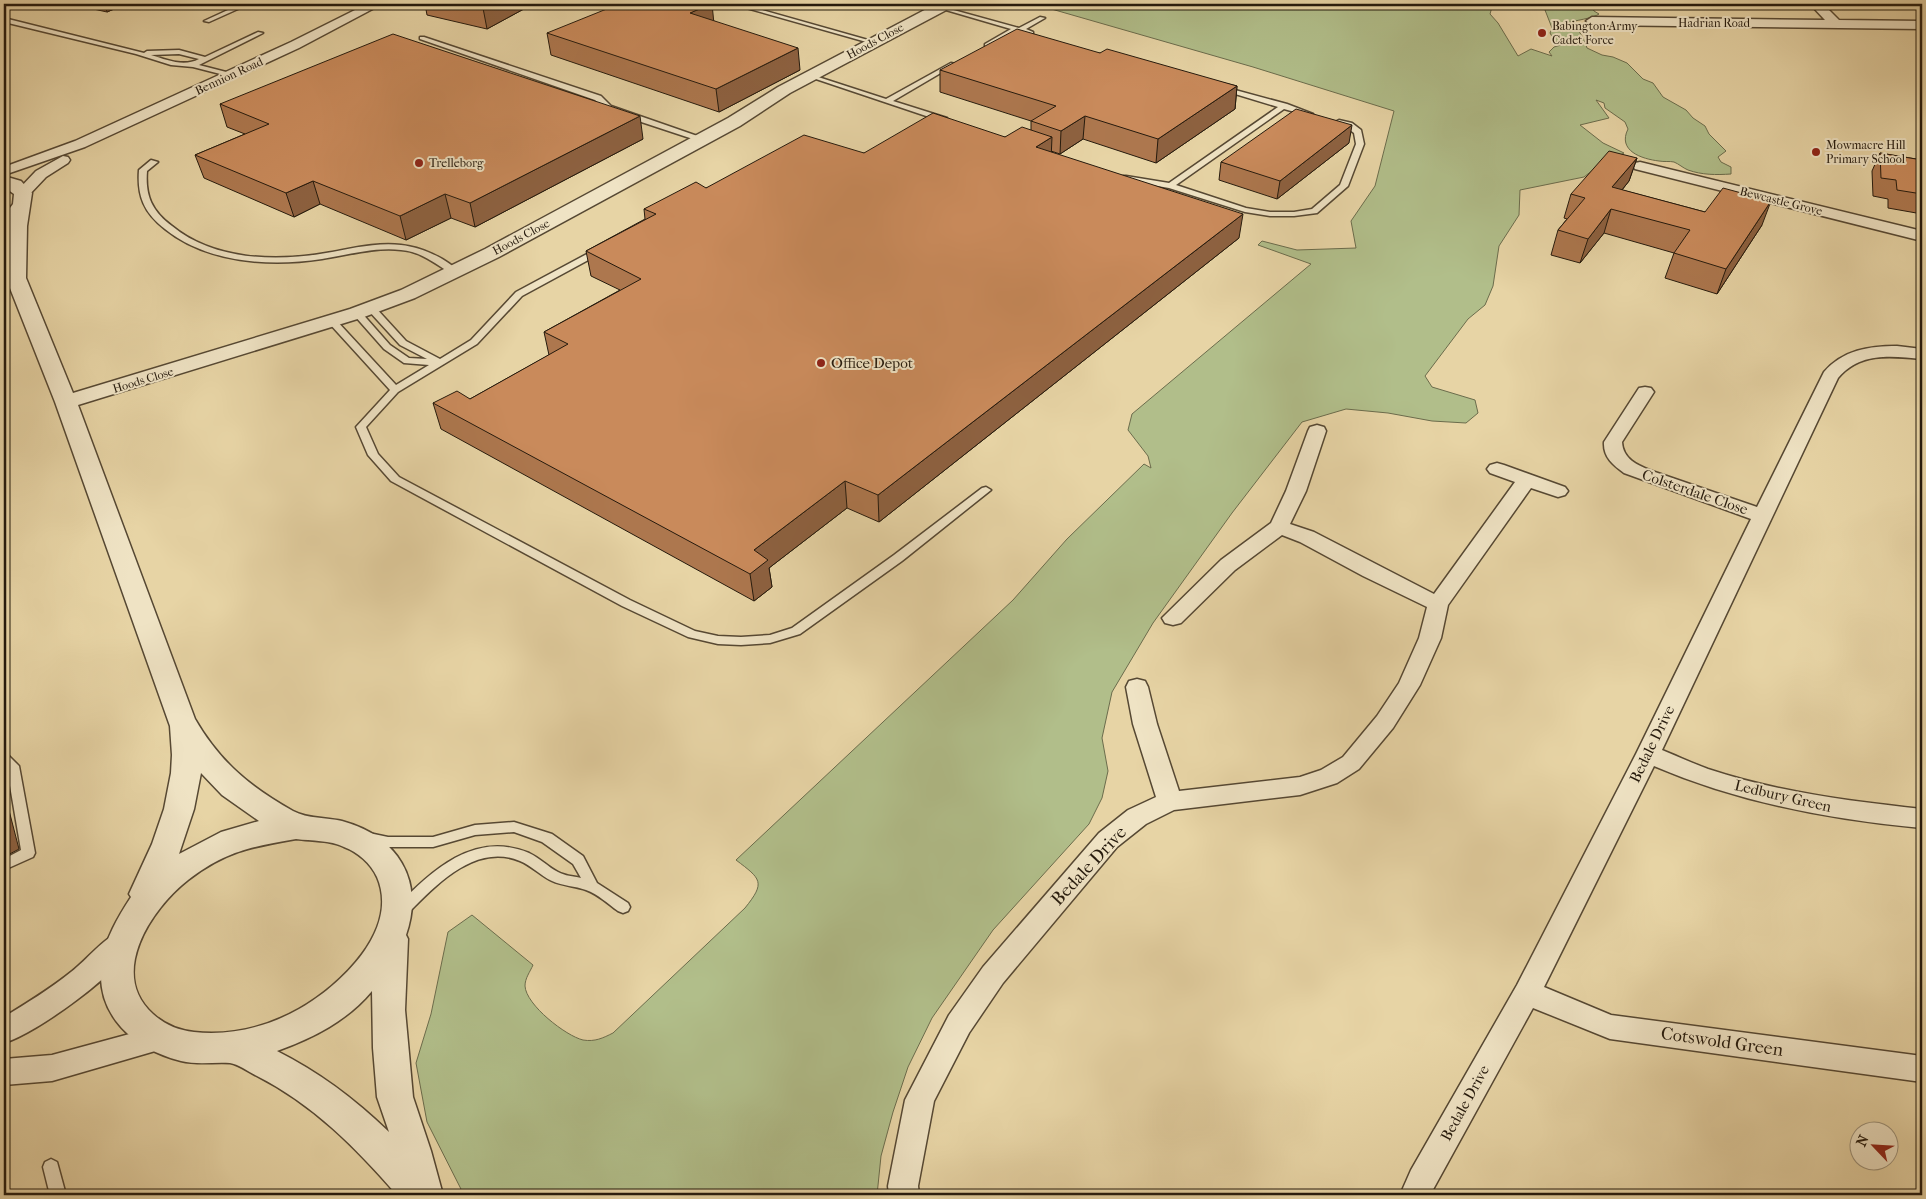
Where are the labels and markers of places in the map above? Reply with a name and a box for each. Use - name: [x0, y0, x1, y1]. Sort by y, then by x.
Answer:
- place label: Babington Army Cadet Force: [1552, 19, 1638, 47]
- marker: Babington Army Cadet Force: [1536, 27, 1548, 39]
- place label: Mowmacre Hill Primary School: [1826, 138, 1906, 166]
- marker: Mowmacre Hill Primary School: [1810, 146, 1822, 158]
- place label: Trelleborg: [429, 156, 484, 170]
- marker: Trelleborg: [413, 157, 425, 169]
- place label: Office Depot: [831, 354, 914, 372]
- marker: Office Depot: [815, 357, 827, 369]

